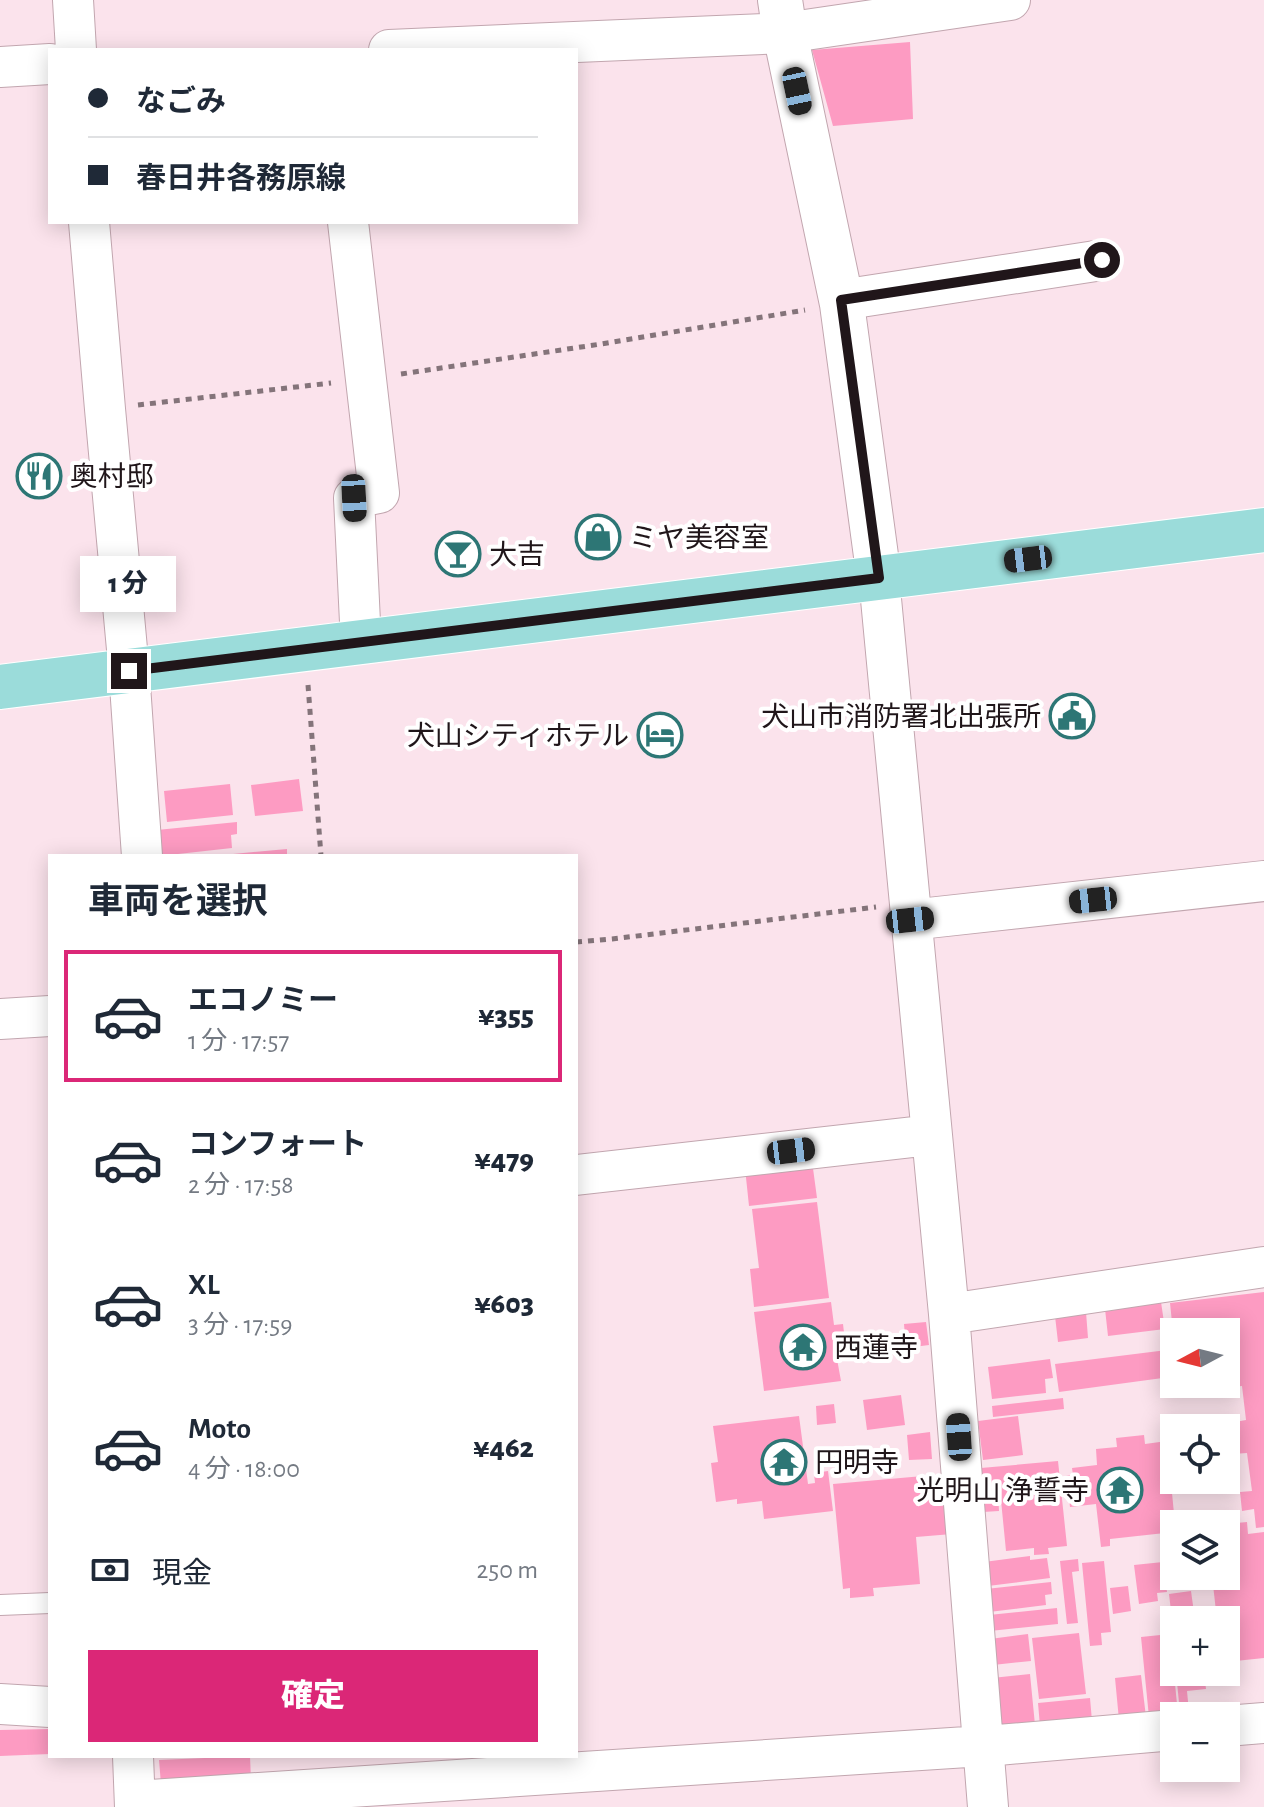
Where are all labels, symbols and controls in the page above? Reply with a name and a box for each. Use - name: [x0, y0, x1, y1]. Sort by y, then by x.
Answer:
- car: [780, 65, 814, 117]
- text: なごみ: [136, 87, 226, 117]
- text: 春日井各務原線: [136, 164, 346, 194]
- route start: [1084, 242, 1120, 278]
- restaurant icon: 奥村邸: [15, 452, 63, 500]
- place label: 奥村邸: [70, 462, 154, 492]
- car: [341, 473, 367, 523]
- shop icon: ミヤ美容室: [574, 513, 622, 561]
- place label: ミヤ美容室: [629, 523, 769, 553]
- bar icon: 大吉: [434, 530, 482, 578]
- place label: 大吉: [489, 540, 545, 570]
- car: [1003, 544, 1053, 574]
- callout: 1 分: [81, 555, 177, 611]
- text: 1 分: [108, 571, 148, 597]
- route end: [111, 653, 147, 689]
- public building icon: 犬山市消防署北出張所: [1048, 692, 1096, 740]
- place label: 犬山市消防署北出張所: [761, 702, 1041, 732]
- hotel icon: 犬山シティホテル: [636, 711, 684, 759]
- place label: 犬山シティホテル: [407, 721, 629, 751]
- text: 車両を選択: [88, 884, 268, 920]
- car: [1068, 886, 1118, 914]
- car: [885, 906, 935, 934]
- icon: car: [92, 980, 164, 1052]
- text: エコノミー: [188, 986, 338, 1016]
- text: ¥355: [478, 1001, 534, 1031]
- text: 1 分 · 17:57: [188, 1028, 289, 1054]
- icon: car: [92, 1124, 164, 1196]
- text: コンフォート: [188, 1130, 367, 1160]
- car: [766, 1136, 816, 1166]
- text: ¥479: [474, 1145, 534, 1175]
- text: 2 分 · 17:58: [188, 1172, 294, 1198]
- icon: car: [92, 1268, 164, 1340]
- text: XL: [188, 1270, 220, 1300]
- text: ¥603: [474, 1289, 534, 1319]
- text: 3 分 · 17:59: [188, 1312, 292, 1338]
- north arrow: [1160, 1318, 1240, 1398]
- map controls: [1160, 1318, 1240, 1782]
- temple icon: 西蓮寺: [779, 1323, 827, 1371]
- place label: 西蓮寺: [834, 1333, 918, 1363]
- icon: car: [92, 1412, 164, 1484]
- car: [945, 1412, 973, 1462]
- text: Moto: [188, 1414, 251, 1444]
- button: locate: [1160, 1414, 1240, 1494]
- text: ¥462: [473, 1433, 534, 1463]
- temple icon: 円明寺: [760, 1438, 808, 1486]
- place label: 円明寺: [815, 1448, 899, 1478]
- text: 4 分 · 18:00: [188, 1456, 300, 1482]
- temple icon: 光明山 浄誓寺: [1096, 1466, 1144, 1514]
- place label: 光明山 浄誓寺: [916, 1476, 1089, 1506]
- button: layers: [1160, 1510, 1240, 1590]
- icon: cash: [88, 1548, 132, 1592]
- text: 250 m: [476, 1557, 538, 1583]
- text: 現金: [152, 1559, 212, 1589]
- button: +: [1160, 1606, 1240, 1686]
- button: 確定: [88, 1650, 538, 1742]
- button: −: [1160, 1702, 1240, 1782]

